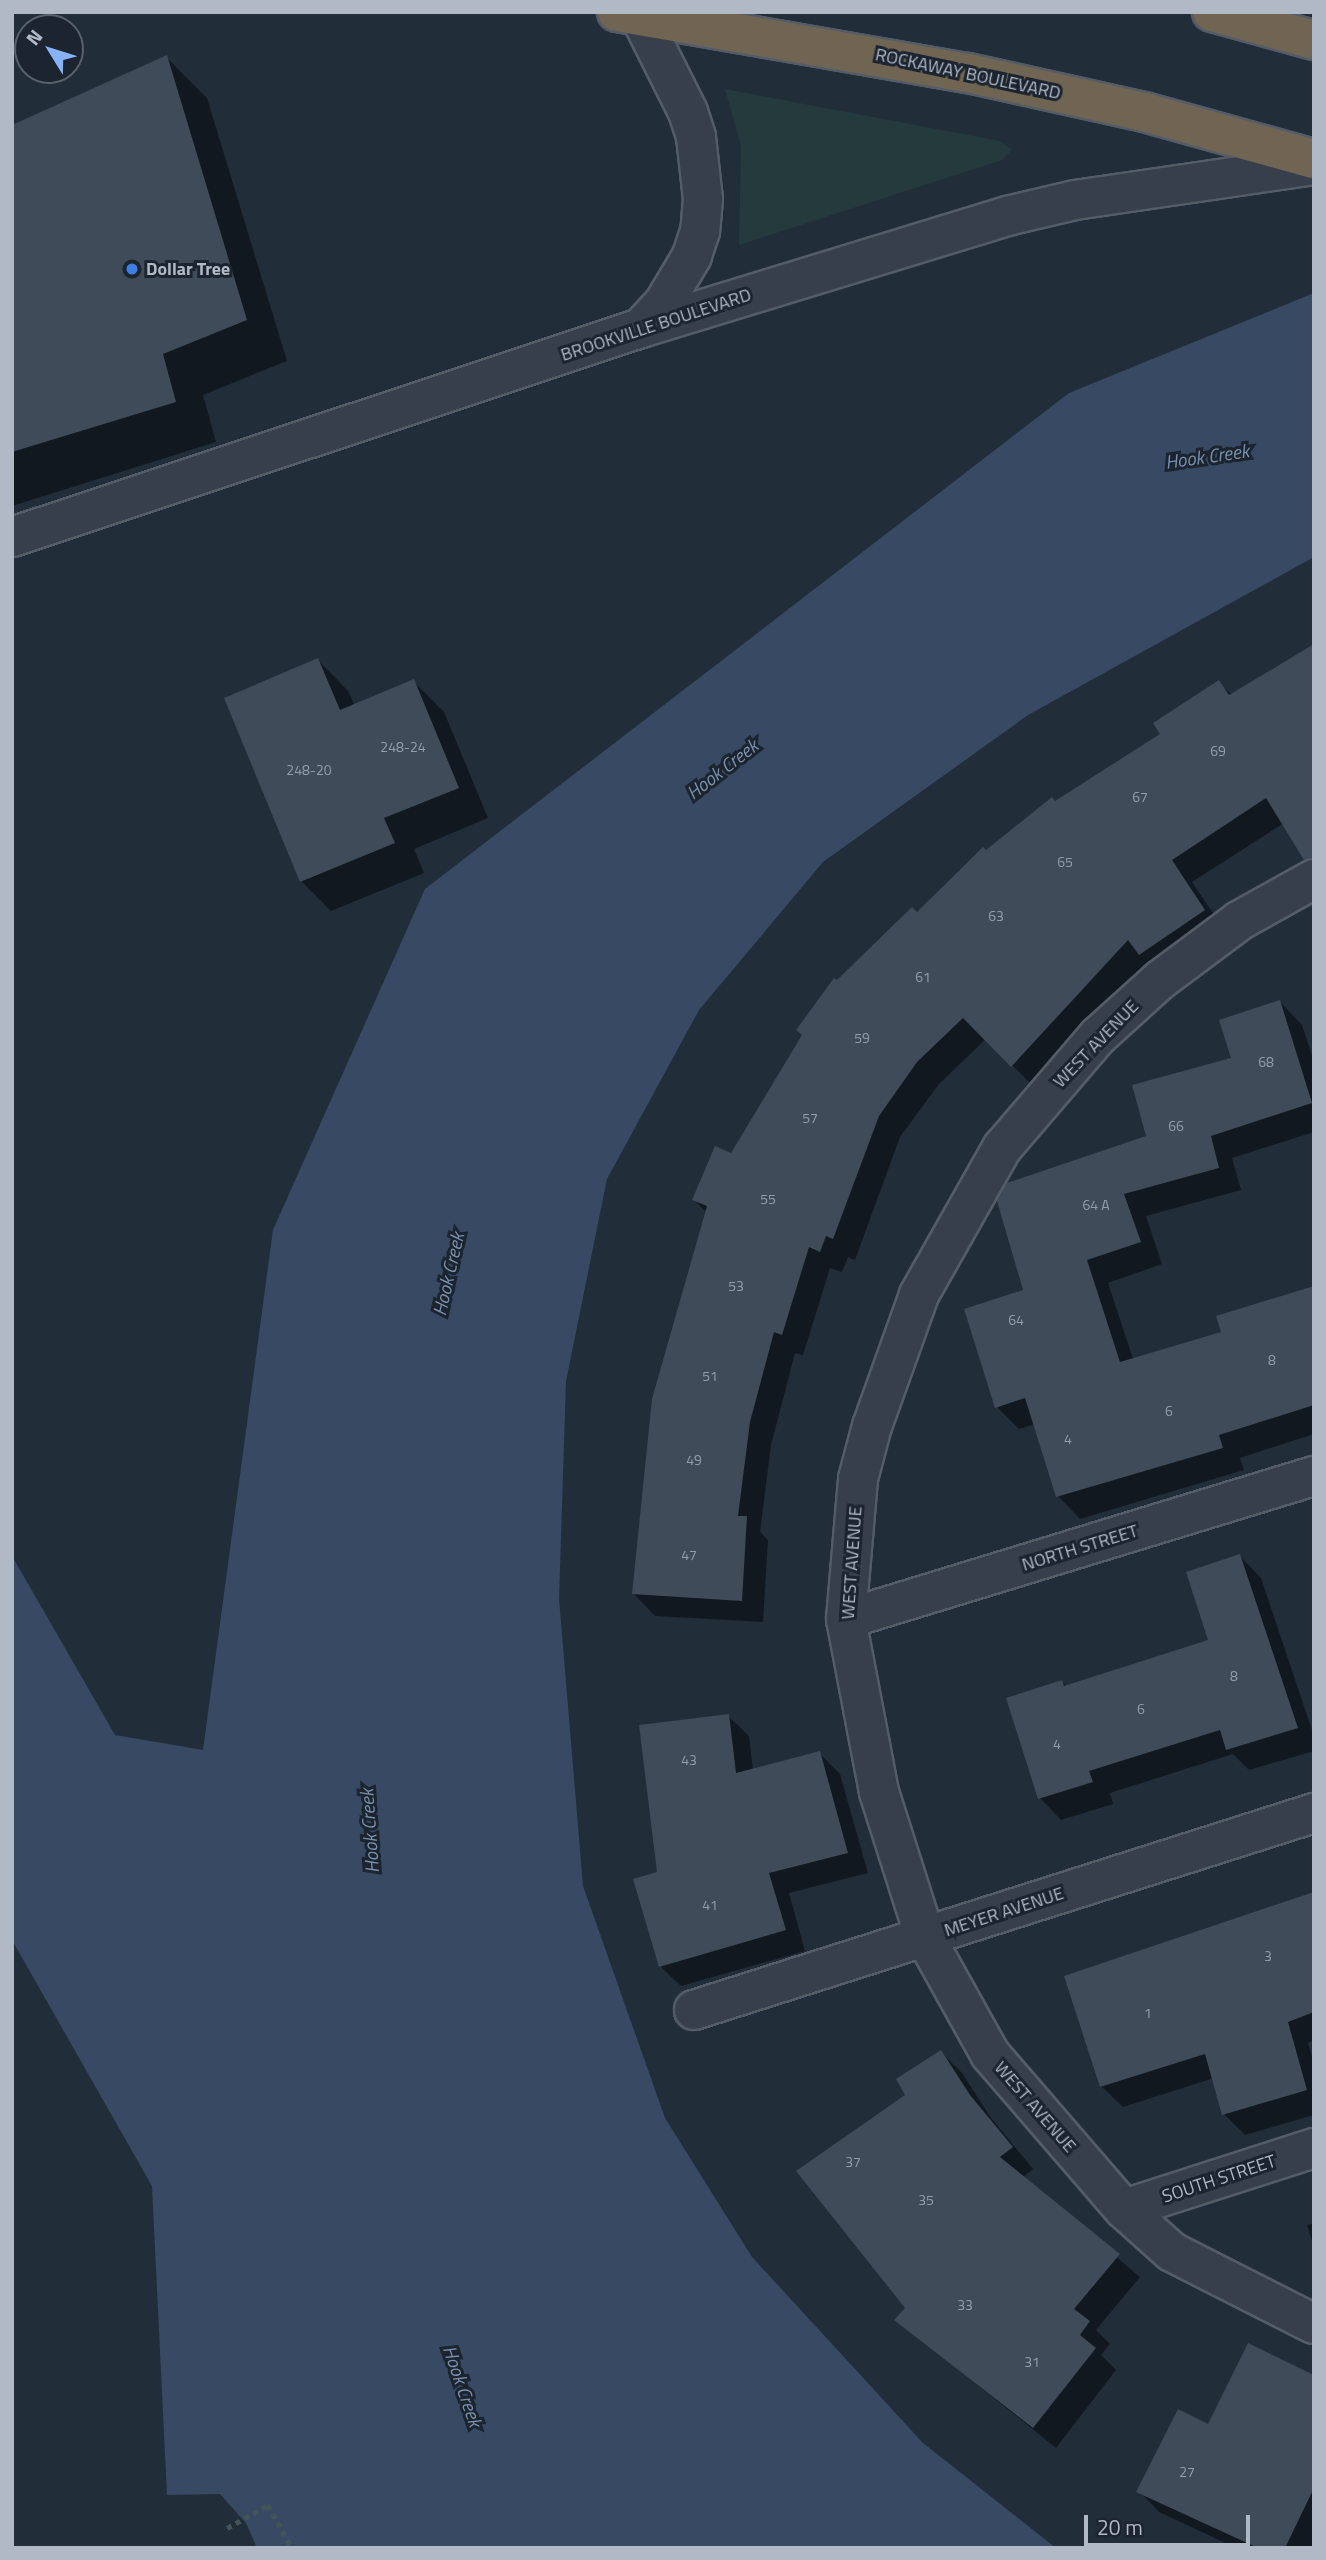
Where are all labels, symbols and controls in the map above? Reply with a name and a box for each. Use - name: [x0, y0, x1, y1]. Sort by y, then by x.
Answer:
- north arrow: [14, 14, 84, 84]
- text: N: [18, 23, 49, 51]
- street label: ROCKAWAY BOULEVARD: [873, 44, 1063, 104]
- place label: Dollar Tree: [146, 258, 230, 280]
- marker: Dollar Tree: [124, 261, 140, 277]
- street label: BROOKVILLE BOULEVARD: [558, 284, 754, 366]
- water label: Hook Creek: [1164, 439, 1250, 473]
- water label: Hook Creek: [682, 734, 762, 804]
- house number: 248-24: [380, 739, 426, 755]
- house number: 69: [1210, 743, 1226, 759]
- house number: 248-20: [286, 762, 332, 778]
- house number: 67: [1132, 789, 1148, 805]
- house number: 65: [1057, 854, 1073, 870]
- house number: 63: [988, 908, 1004, 924]
- house number: 61: [915, 969, 931, 985]
- street label: WEST AVENUE: [1049, 996, 1143, 1092]
- house number: 59: [854, 1030, 870, 1046]
- house number: 68: [1258, 1054, 1274, 1070]
- house number: 57: [802, 1110, 818, 1126]
- house number: 66: [1168, 1118, 1184, 1134]
- house number: 55: [760, 1191, 776, 1207]
- house number: 64 A: [1082, 1197, 1110, 1213]
- water label: Hook Creek: [427, 1230, 469, 1318]
- house number: 53: [728, 1278, 744, 1294]
- house number: 64: [1008, 1312, 1024, 1328]
- house number: 8: [1268, 1352, 1276, 1368]
- house number: 51: [702, 1368, 718, 1384]
- house number: 6: [1165, 1403, 1173, 1419]
- house number: 4: [1064, 1431, 1072, 1447]
- house number: 49: [686, 1452, 702, 1468]
- street label: WEST AVENUE: [837, 1506, 867, 1620]
- street label: NORTH STREET: [1019, 1520, 1141, 1576]
- house number: 47: [681, 1547, 697, 1563]
- house number: 8: [1230, 1668, 1238, 1684]
- house number: 6: [1137, 1701, 1145, 1717]
- house number: 4: [1053, 1736, 1061, 1752]
- house number: 43: [681, 1752, 697, 1768]
- water label: Hook Creek: [355, 1788, 383, 1874]
- street label: MEYER AVENUE: [942, 1883, 1066, 1941]
- house number: 41: [702, 1897, 718, 1913]
- house number: 3: [1264, 1948, 1272, 1964]
- house number: 1: [1144, 2005, 1152, 2021]
- street label: WEST AVENUE: [990, 2057, 1080, 2157]
- street label: SOUTH STREET: [1159, 2150, 1279, 2208]
- house number: 37: [845, 2154, 861, 2170]
- house number: 35: [918, 2192, 934, 2208]
- house number: 33: [957, 2297, 973, 2313]
- water label: Hook Creek: [438, 2342, 488, 2430]
- house number: 31: [1024, 2354, 1040, 2370]
- house number: 27: [1179, 2464, 1195, 2480]
- scale bar: [1088, 2500, 1254, 2544]
- text: 20 m: [1097, 2511, 1143, 2543]

